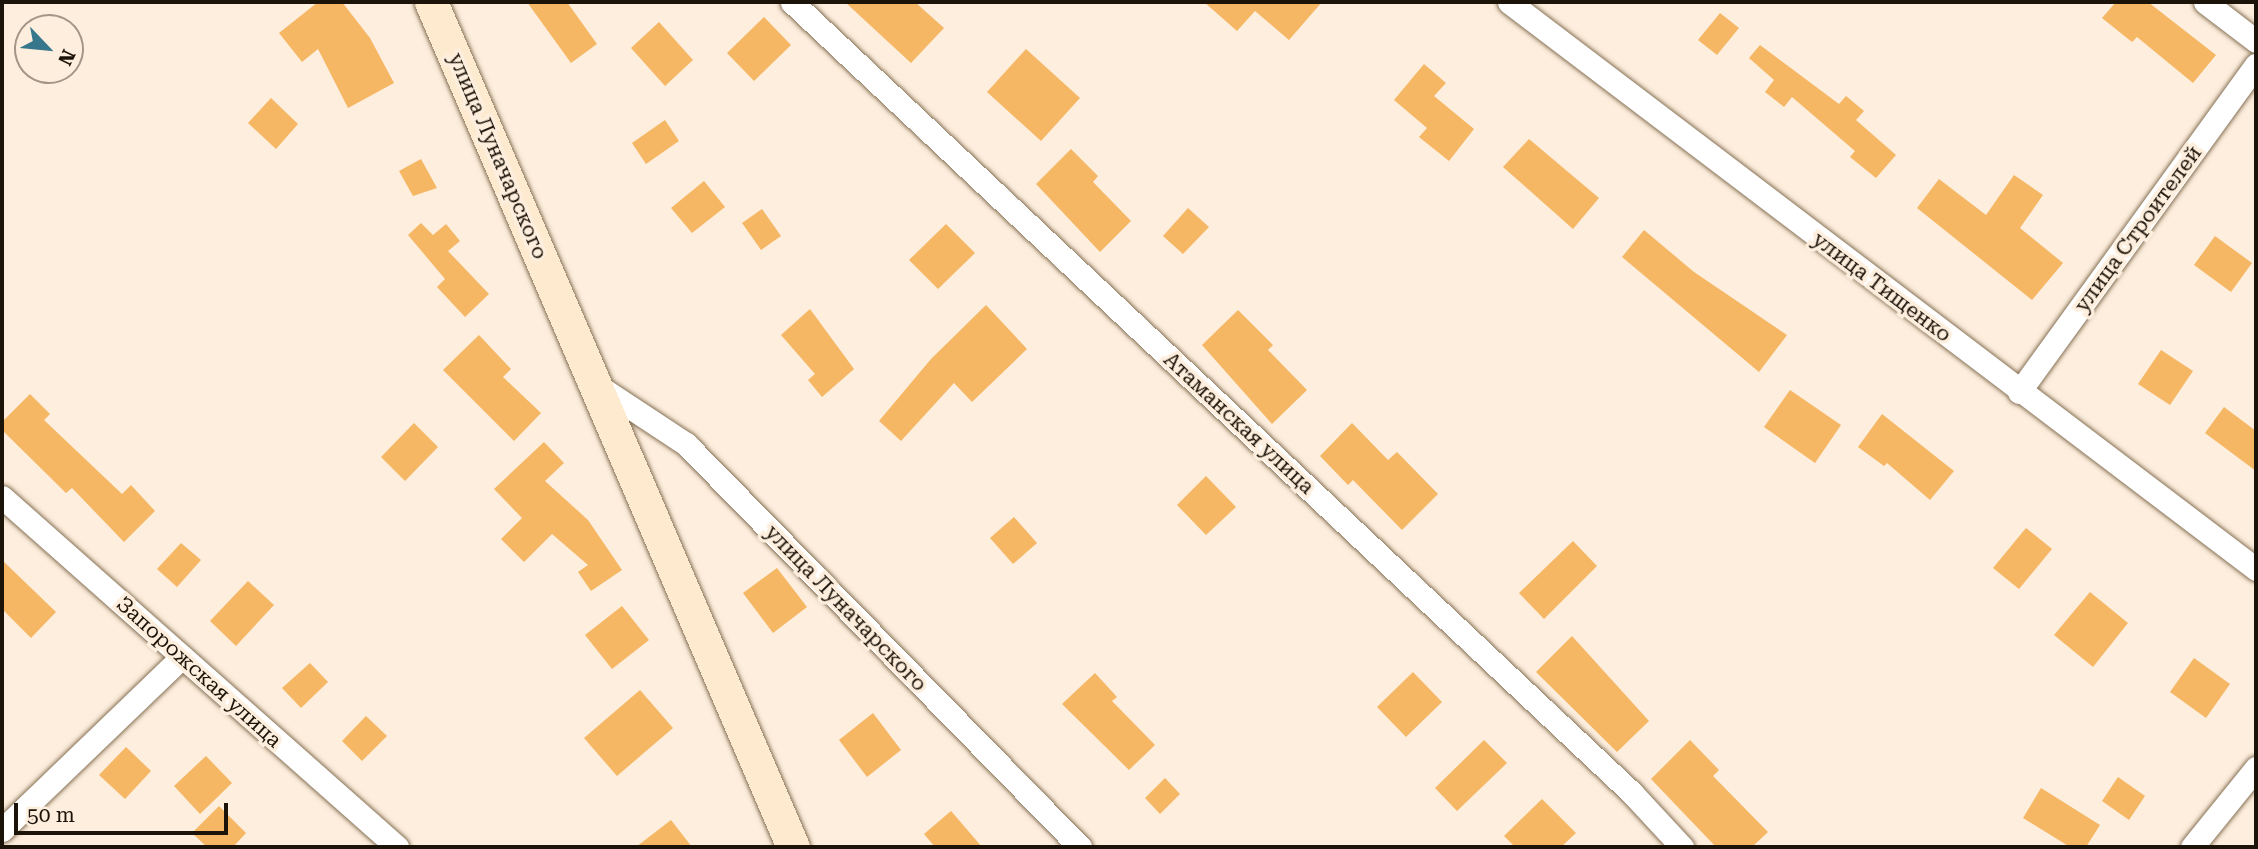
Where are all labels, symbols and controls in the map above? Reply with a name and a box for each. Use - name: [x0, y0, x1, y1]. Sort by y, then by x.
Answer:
- north arrow: [14, 14, 84, 84]
- text: N: [53, 46, 80, 69]
- street label: улица Луначарского: [443, 49, 553, 263]
- street label: улица Строителей: [2069, 141, 2207, 317]
- street label: улица Тищенко: [1808, 227, 1956, 347]
- street label: Атаманская улица: [1159, 347, 1319, 499]
- street label: улица Луначарского: [760, 520, 932, 696]
- street label: Запорожская улица: [111, 591, 287, 753]
- scale bar: [18, 790, 231, 834]
- text: 50 m: [27, 803, 75, 827]

